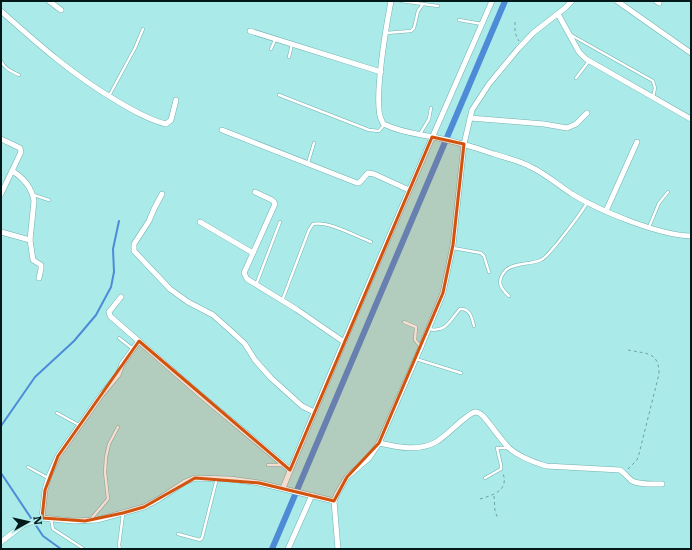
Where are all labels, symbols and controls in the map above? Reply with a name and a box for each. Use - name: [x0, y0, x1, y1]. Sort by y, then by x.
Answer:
- north arrow: [8, 502, 48, 542]
- text: N: [30, 515, 47, 526]

